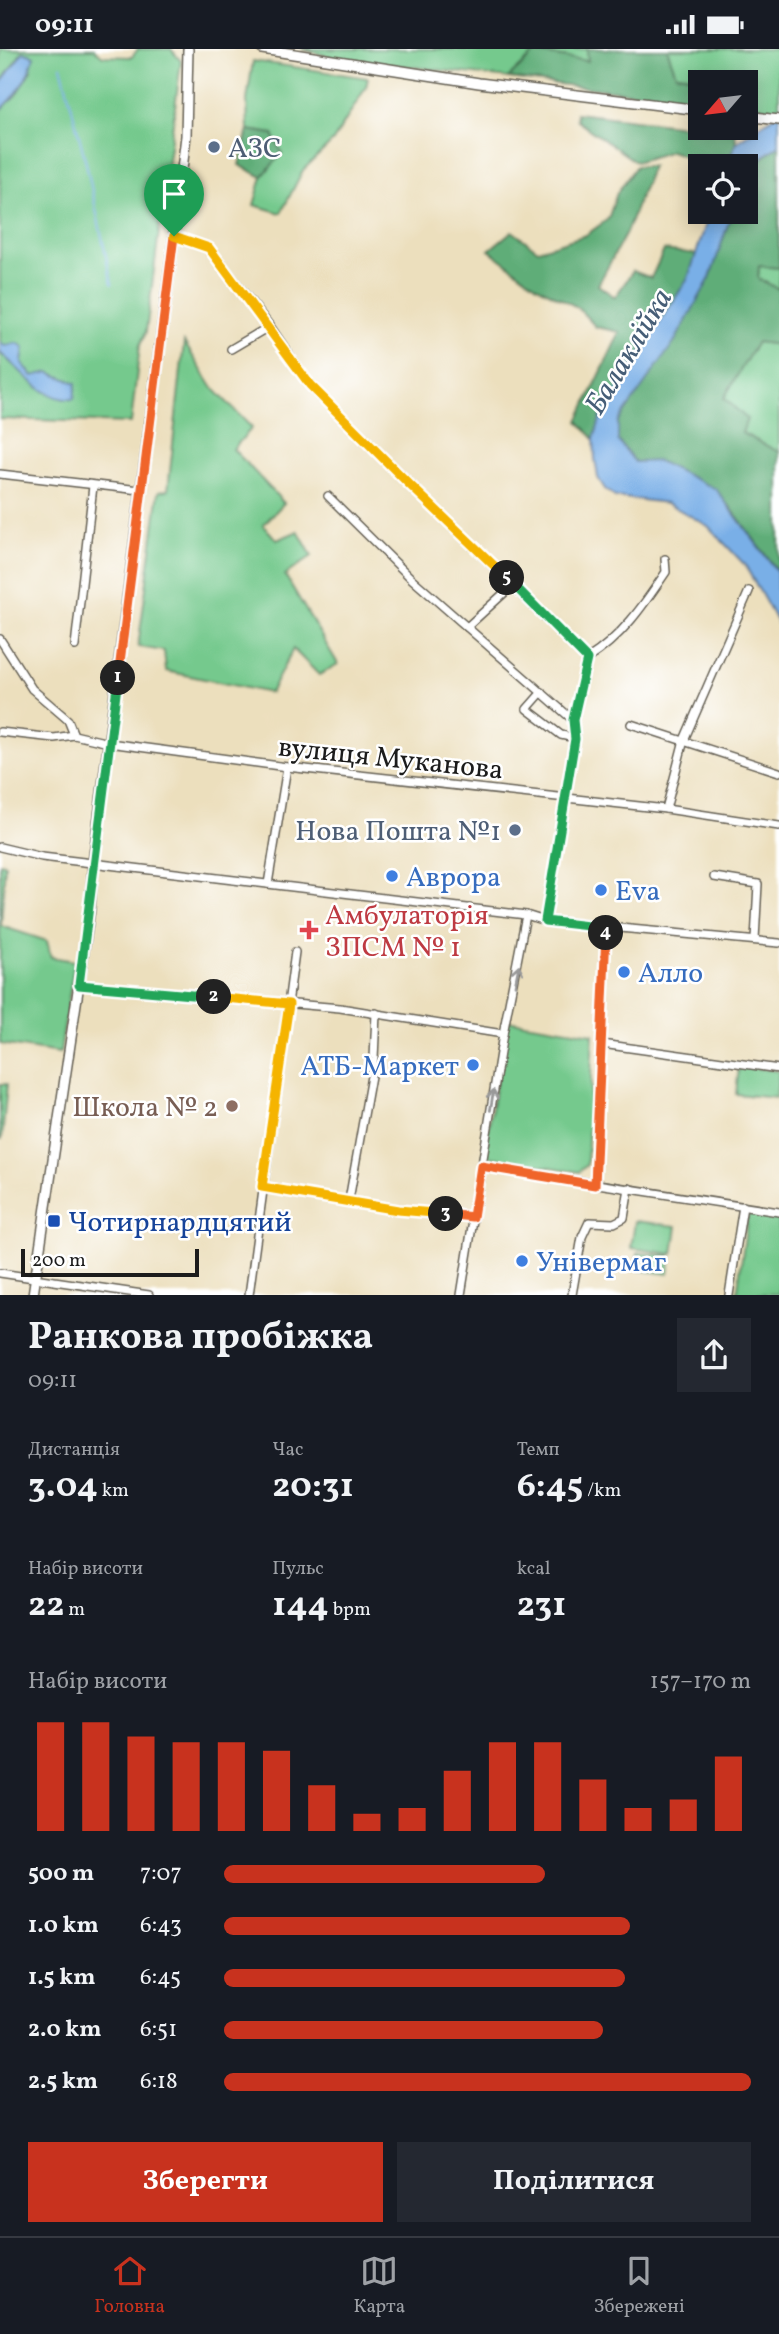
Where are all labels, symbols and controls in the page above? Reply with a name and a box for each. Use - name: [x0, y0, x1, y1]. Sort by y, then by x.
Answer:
- text: 09:11: [35, 7, 94, 43]
- north arrow: [688, 70, 758, 140]
- map controls: [688, 70, 758, 224]
- place label: АЗС: [228, 130, 281, 169]
- marker: АЗС: [206, 139, 222, 155]
- button: locate: [688, 154, 758, 224]
- pin: [144, 164, 204, 236]
- icon: arrive: [155, 175, 193, 213]
- water label: Балаклійка: [576, 281, 684, 423]
- pin: 5: [490, 561, 524, 595]
- text: 5: [502, 564, 511, 590]
- pin: 1: [100, 661, 136, 695]
- text: 1: [114, 664, 121, 690]
- street label: вулиця Муканова: [276, 728, 505, 791]
- place label: Нова Пошта №1: [295, 813, 501, 852]
- marker: Нова Пошта №1: [507, 822, 523, 838]
- place label: Аврора: [406, 859, 501, 898]
- marker: Аврора: [384, 868, 400, 884]
- place label: Eva: [615, 873, 661, 912]
- marker: Eva: [593, 882, 609, 898]
- place label: Амбулаторія ЗПСМ № 1: [325, 897, 489, 968]
- pin: 4: [588, 915, 624, 951]
- text: 4: [600, 919, 611, 945]
- marker: Амбулаторія ЗПСМ № 1: [299, 920, 319, 940]
- place label: Алло: [638, 955, 703, 994]
- one-way arrow: [510, 964, 524, 987]
- marker: Алло: [616, 964, 632, 980]
- pin: 2: [196, 979, 232, 1014]
- text: 2: [209, 983, 218, 1009]
- place label: АТБ-Маркет: [300, 1048, 459, 1087]
- marker: АТБ-Маркет: [465, 1057, 481, 1073]
- place label: Школа № 2: [72, 1089, 218, 1128]
- one-way arrow: [486, 1089, 499, 1112]
- marker: Школа № 2: [224, 1098, 240, 1114]
- pin: 3: [428, 1197, 464, 1231]
- text: 3: [441, 1200, 450, 1226]
- place label: Чотирнардцятий: [68, 1204, 291, 1243]
- marker: Чотирнардцятий: [46, 1213, 62, 1229]
- place label: Універмаг: [536, 1244, 666, 1283]
- scale bar: [21, 1245, 200, 1277]
- text: 200 m: [32, 1248, 86, 1274]
- marker: Універмаг: [514, 1253, 530, 1269]
- text: Ранкова пробіжка: [28, 1312, 373, 1365]
- button: share: [677, 1318, 751, 1392]
- text: 09:11: [28, 1365, 77, 1397]
- text: Дистанція: [28, 1437, 120, 1463]
- text: Час: [272, 1437, 304, 1463]
- text: Темп: [517, 1437, 560, 1463]
- text: 3.04: [28, 1463, 98, 1511]
- text: 20:31: [272, 1463, 354, 1511]
- text: 6:45: [517, 1463, 583, 1511]
- text: km: [98, 1478, 129, 1504]
- text: /km: [583, 1478, 621, 1504]
- text: Набір висоти: [28, 1556, 143, 1582]
- text: Пульс: [272, 1556, 324, 1582]
- text: kcal: [517, 1556, 550, 1582]
- text: 22: [28, 1582, 64, 1630]
- text: 144: [272, 1582, 329, 1630]
- text: 231: [517, 1582, 566, 1630]
- text: m: [64, 1597, 85, 1623]
- text: bpm: [329, 1597, 371, 1623]
- text: Набір висоти: [28, 1666, 167, 1698]
- text: 157–170 m: [650, 1666, 751, 1698]
- text: 500 m: [28, 1858, 94, 1890]
- text: 7:07: [140, 1858, 182, 1890]
- text: 1.0 km: [28, 1910, 99, 1942]
- text: 6:43: [140, 1910, 182, 1942]
- text: 1.5 km: [28, 1962, 95, 1994]
- text: 6:45: [140, 1962, 181, 1994]
- text: 2.0 km: [28, 2014, 101, 2046]
- text: 6:51: [140, 2014, 177, 2046]
- text: 2.5 km: [28, 2066, 98, 2098]
- text: 6:18: [140, 2066, 178, 2098]
- button: Зберегти: [28, 2142, 383, 2222]
- button: Поділитися: [397, 2142, 751, 2222]
- tab: Головна: [94, 2252, 165, 2320]
- tab: Карта: [354, 2252, 405, 2320]
- tab: Збережені: [594, 2252, 685, 2320]

